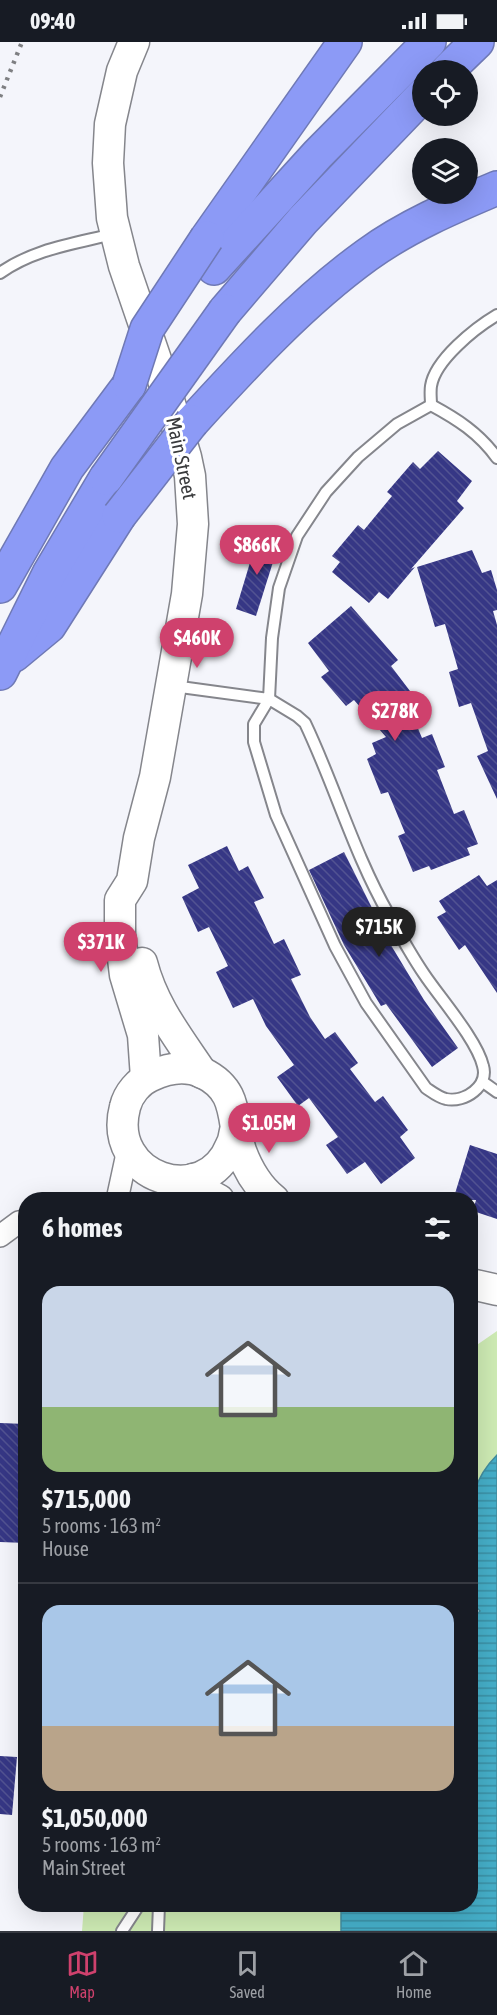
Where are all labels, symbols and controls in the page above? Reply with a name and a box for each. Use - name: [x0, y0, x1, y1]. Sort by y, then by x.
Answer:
- text: 09:40: [30, 8, 75, 34]
- map controls: [412, 60, 478, 204]
- button: locate: [412, 60, 478, 126]
- button: layers: [412, 138, 478, 204]
- street label: Main Street: [162, 415, 202, 502]
- pin: $866K: [215, 525, 299, 576]
- text: $866K: [234, 533, 280, 556]
- pin: $460K: [155, 618, 239, 669]
- text: $460K: [174, 626, 220, 649]
- pin: $278K: [353, 691, 437, 742]
- text: $278K: [372, 699, 418, 722]
- pin: $715K: [337, 907, 421, 958]
- text: $715K: [356, 915, 402, 938]
- pin: $371K: [59, 922, 143, 973]
- text: $371K: [78, 930, 124, 953]
- pin: $1.05M: [220, 1103, 318, 1154]
- text: $1.05M: [242, 1111, 296, 1134]
- icon: filters: [421, 1212, 454, 1245]
- text: 6 homes: [42, 1213, 122, 1243]
- icon: home: [194, 1325, 302, 1433]
- text: $715,000: [42, 1484, 131, 1514]
- text: 5 rooms · 163 m²: [42, 1514, 161, 1537]
- text: House: [42, 1537, 89, 1560]
- icon: home: [194, 1644, 302, 1752]
- text: $1,050,000: [42, 1803, 148, 1833]
- text: 5 rooms · 163 m²: [42, 1833, 161, 1856]
- text: Main Street: [42, 1856, 126, 1879]
- tab: Map: [66, 1947, 99, 2001]
- tab: Saved: [230, 1947, 265, 2001]
- tab: Home: [396, 1947, 431, 2001]

